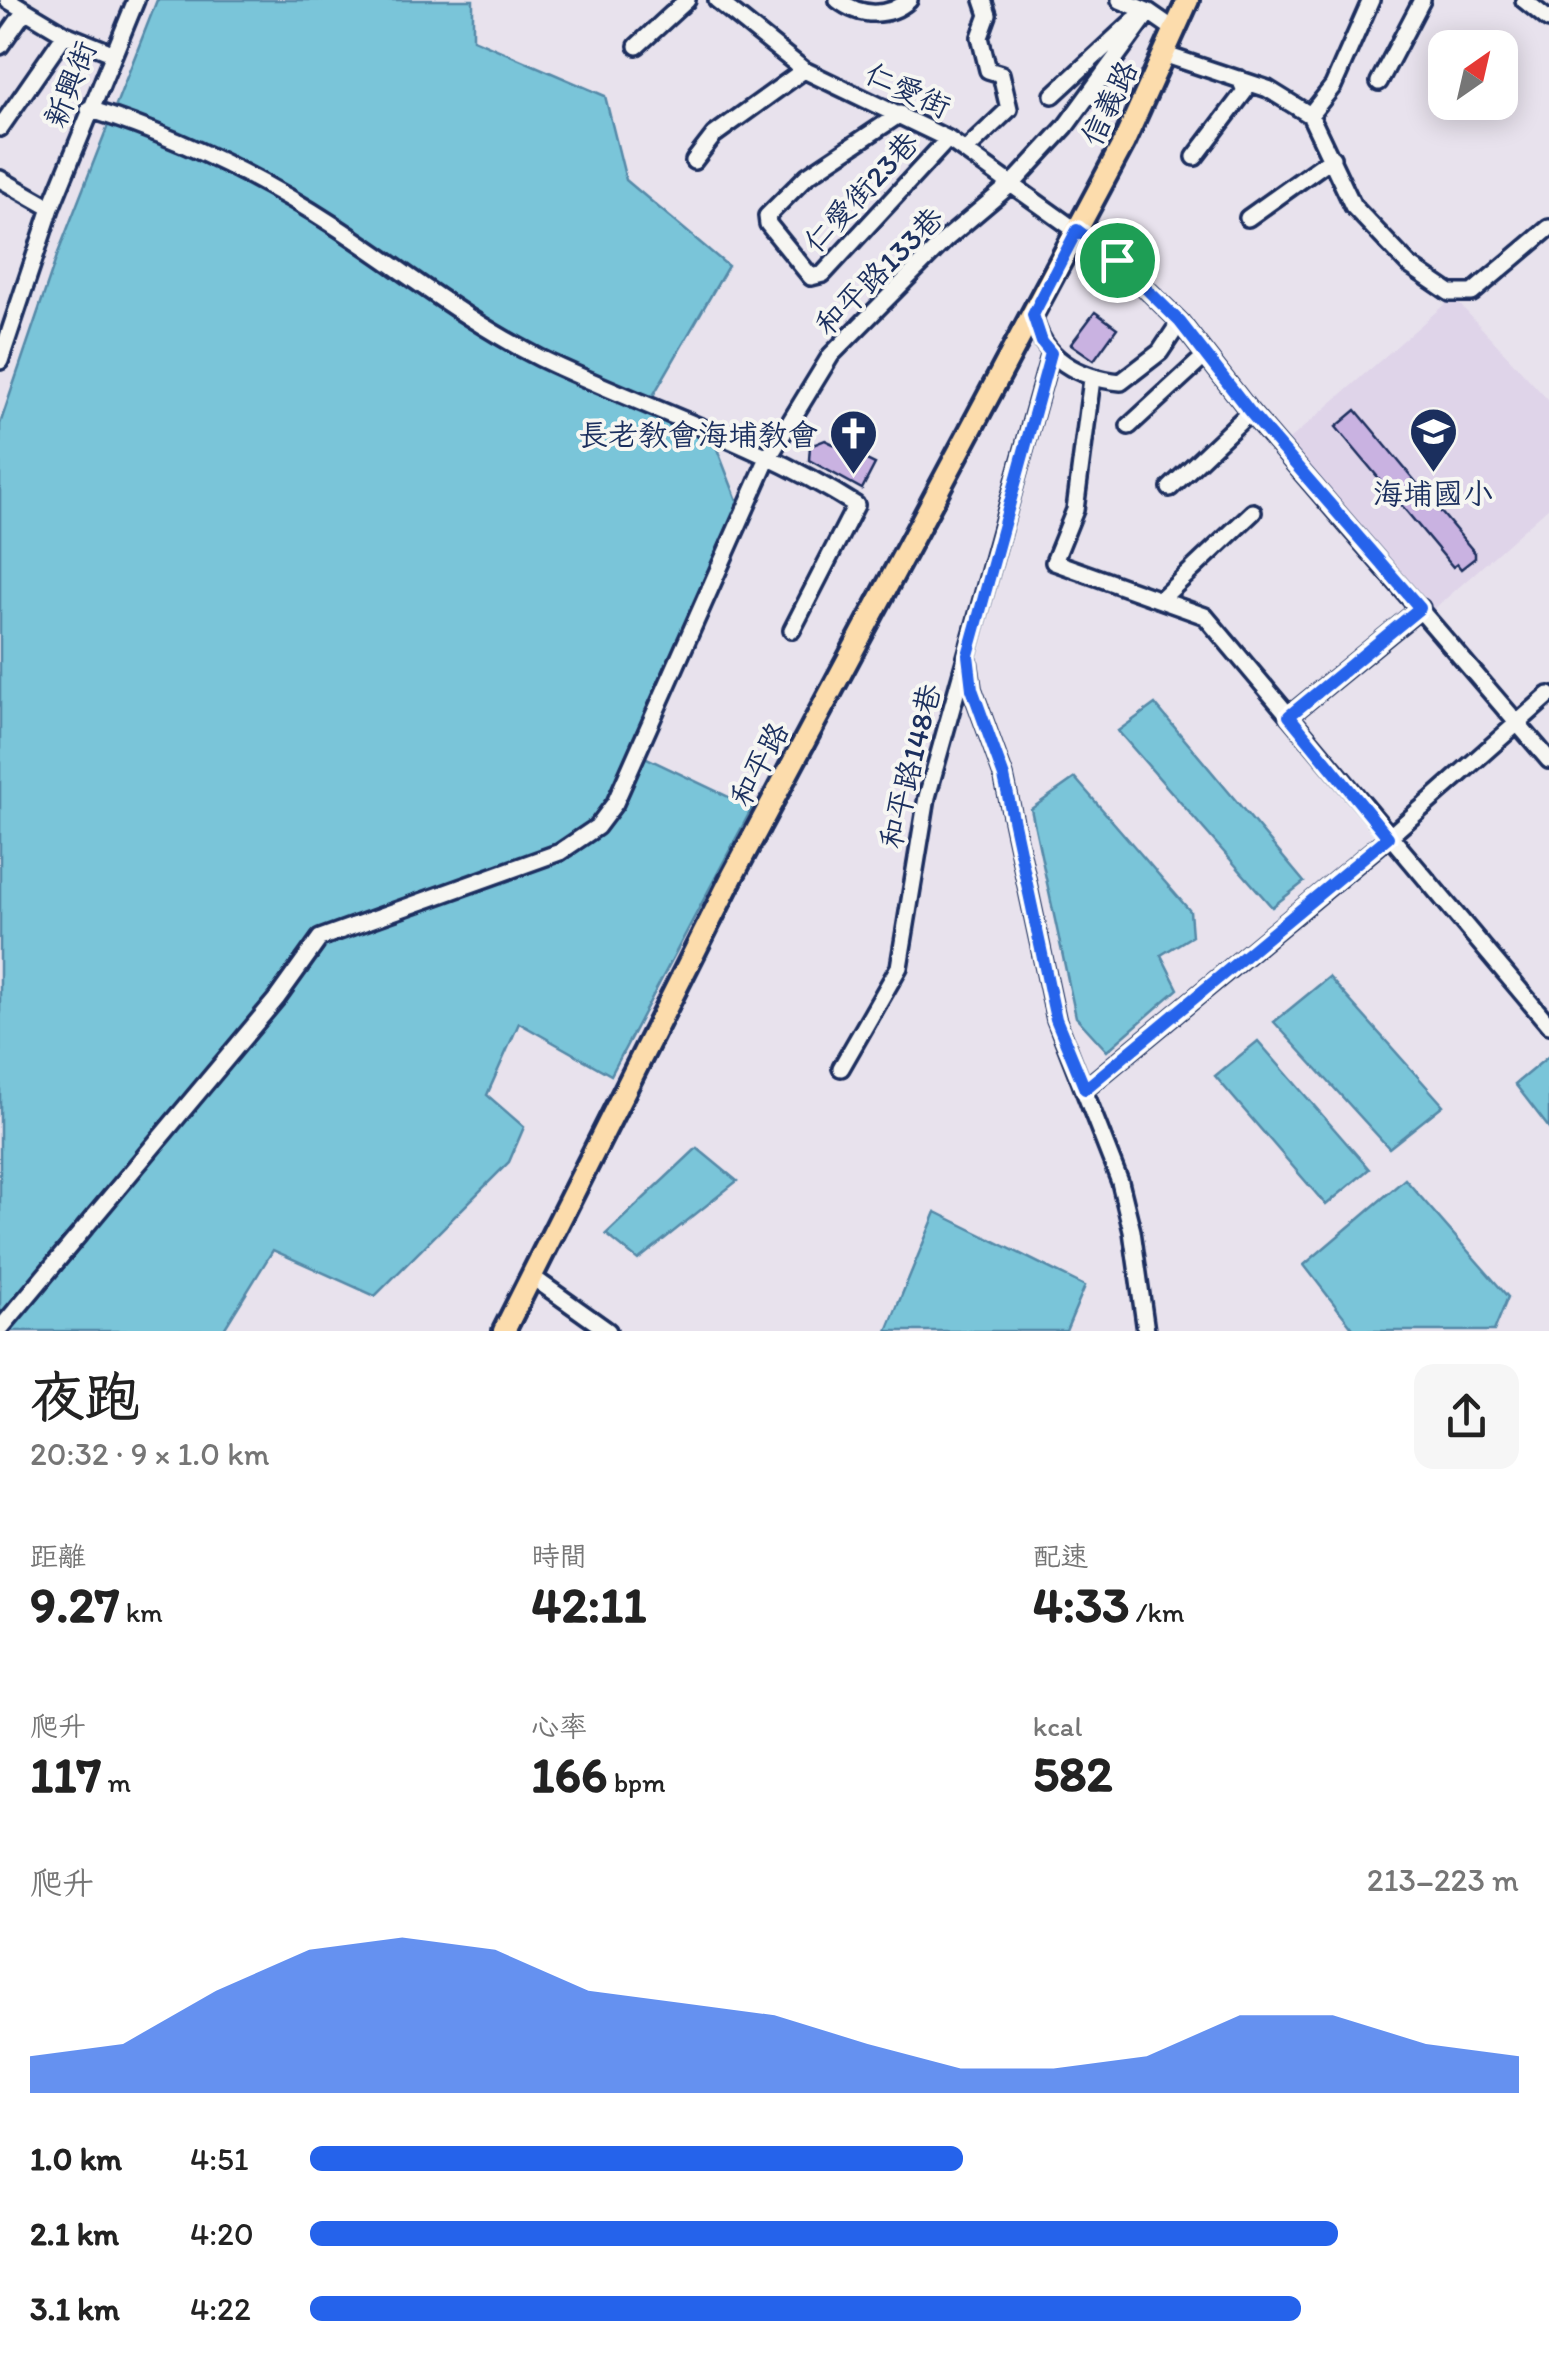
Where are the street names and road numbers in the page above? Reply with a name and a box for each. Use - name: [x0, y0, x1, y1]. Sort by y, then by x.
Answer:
- street label: 新興街: [36, 35, 104, 133]
- street label: 仁愛街: [859, 54, 957, 126]
- street label: 信義路: [1073, 54, 1145, 152]
- street label: 仁愛街23巷: [796, 124, 926, 260]
- street label: 和平路133巷: [807, 199, 951, 343]
- street label: 和平路148巷: [872, 680, 948, 852]
- street label: 和平路: [722, 716, 796, 812]

